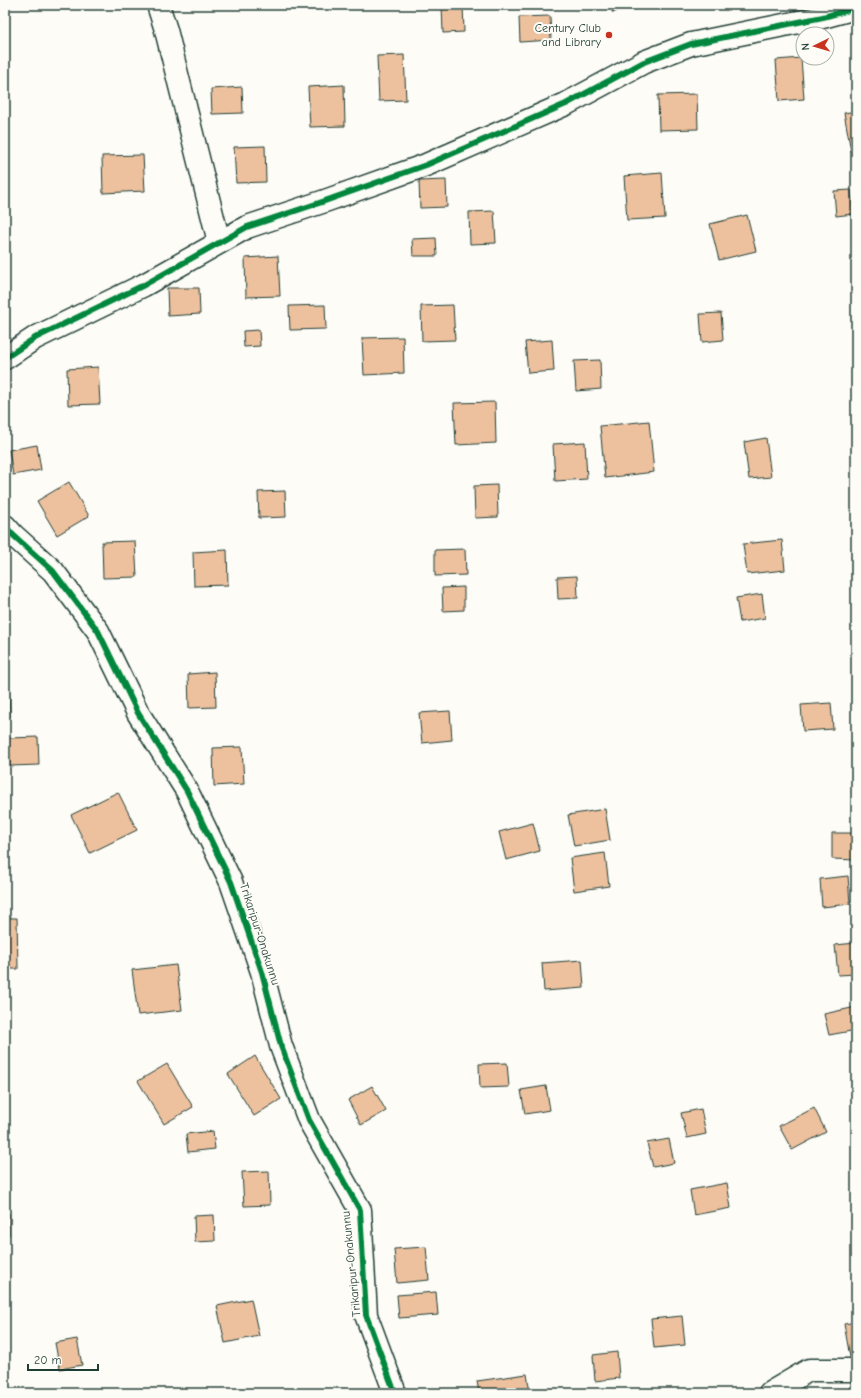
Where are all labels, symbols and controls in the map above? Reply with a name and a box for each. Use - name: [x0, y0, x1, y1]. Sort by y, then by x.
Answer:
- place label: Century Club and Library: [535, 21, 602, 49]
- north arrow: [795, 26, 835, 66]
- marker: Century Club and Library: [604, 30, 614, 40]
- text: N: [799, 43, 812, 51]
- street label: Trikaripur-Onakunnu: [237, 881, 283, 987]
- street label: Trikaripur-Onakunnu: [338, 1210, 364, 1318]
- scale bar: [28, 1346, 98, 1372]
- text: 20 m: [34, 1353, 62, 1367]

